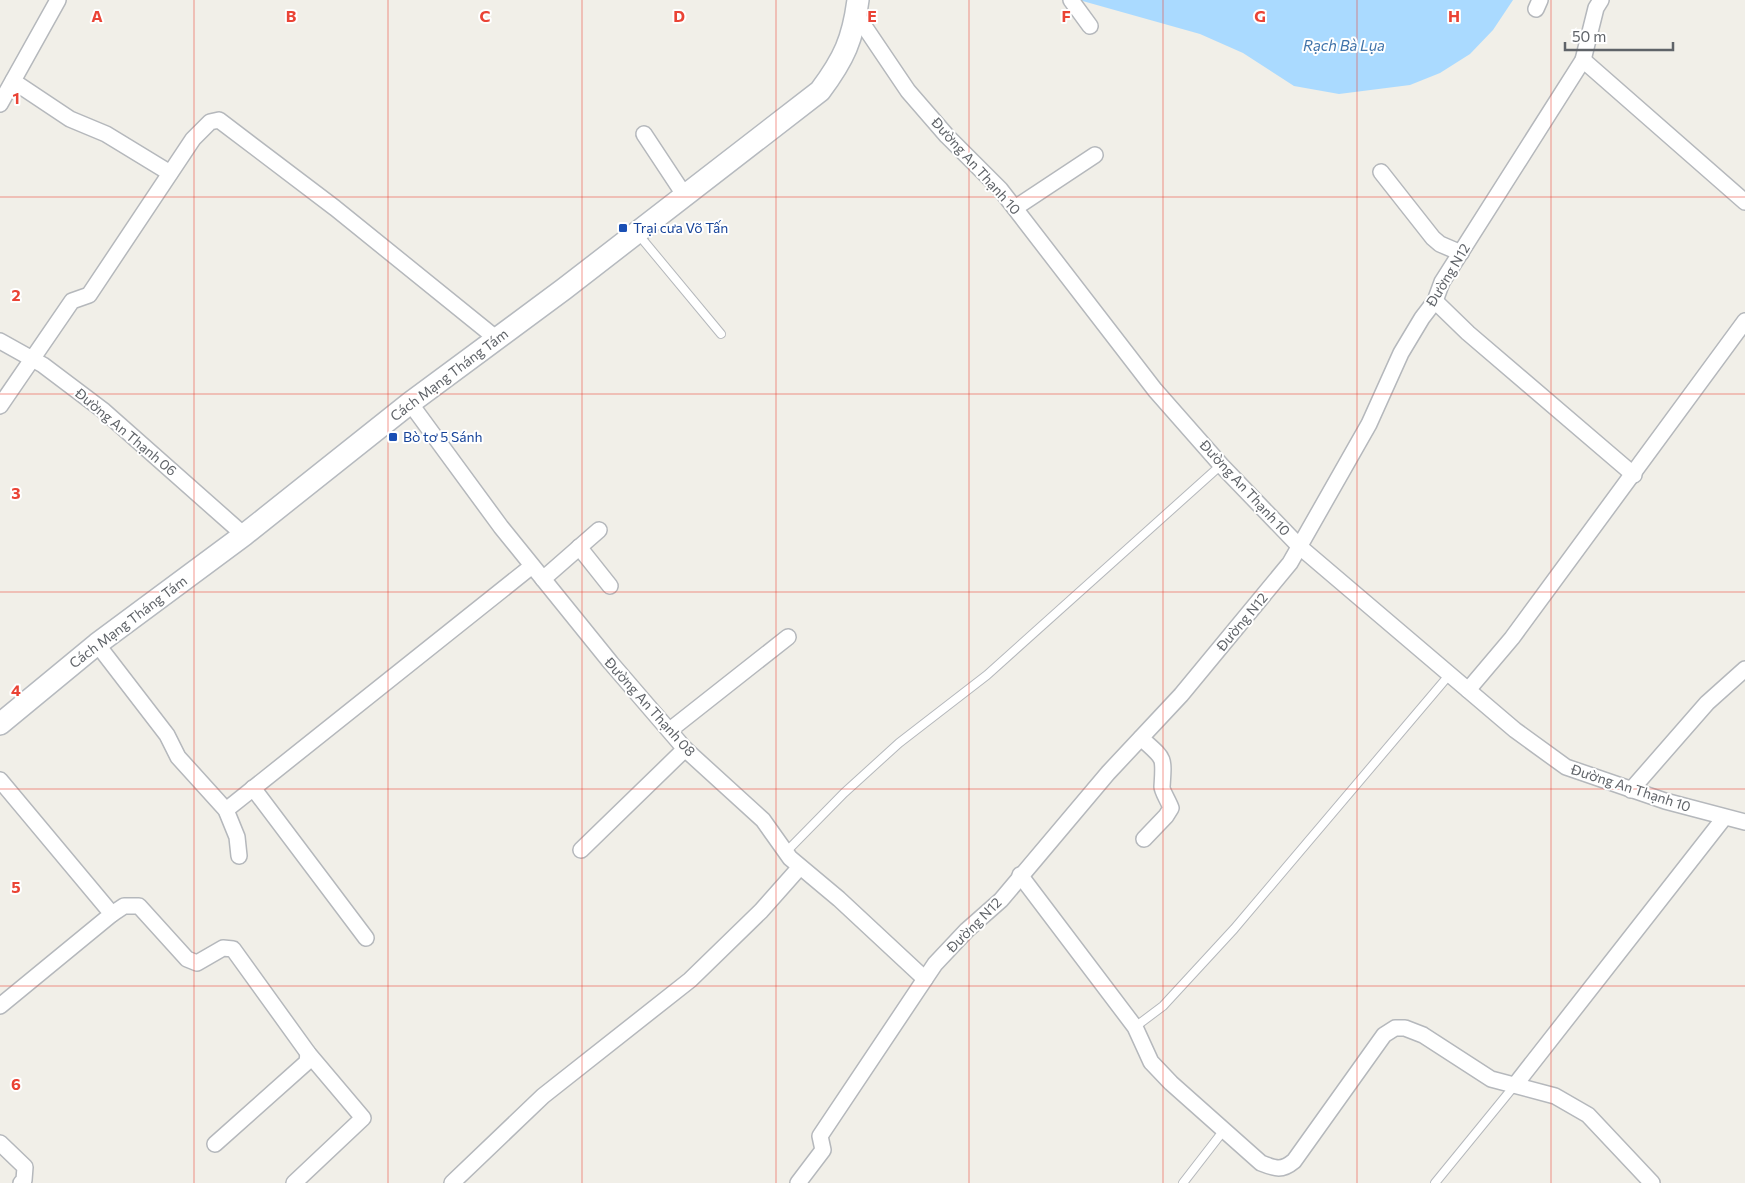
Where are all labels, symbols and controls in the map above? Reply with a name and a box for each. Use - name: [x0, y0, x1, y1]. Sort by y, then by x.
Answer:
- text: A: [91, 6, 103, 25]
- text: B: [286, 6, 297, 25]
- text: C: [480, 6, 491, 25]
- text: D: [673, 6, 685, 25]
- text: E: [867, 6, 877, 25]
- text: F: [1061, 6, 1071, 25]
- text: G: [1254, 6, 1266, 25]
- text: H: [1448, 6, 1460, 25]
- scale bar: [1565, 20, 1672, 52]
- text: 50 m: [1572, 27, 1606, 45]
- water label: Rạch Bà Lụa: [1303, 36, 1385, 54]
- text: 1: [12, 88, 20, 107]
- street label: Đường An Thạnh 10: [928, 113, 1024, 218]
- place label: Trại cưa Võ Tấn: [633, 219, 728, 236]
- marker: Trại cưa Võ Tấn: [617, 222, 629, 234]
- street label: Đường N12: [1422, 240, 1473, 310]
- text: 2: [11, 285, 21, 304]
- street label: Cách Mạng Tháng Tám: [386, 325, 511, 424]
- street label: Đường An Thạnh 06: [71, 384, 181, 479]
- place label: Bò tơ 5 Sánh: [403, 428, 483, 445]
- marker: Bò tơ 5 Sánh: [387, 431, 399, 443]
- street label: Đường An Thạnh 10: [1196, 435, 1294, 539]
- text: 3: [11, 483, 21, 502]
- street label: Cách Mạng Tháng Tám: [65, 572, 190, 671]
- street label: Đường N12: [1212, 589, 1271, 655]
- street label: Đường An Thạnh 08: [601, 653, 699, 760]
- text: 4: [11, 680, 21, 699]
- street label: Đường An Thạnh 10: [1568, 760, 1693, 815]
- text: 5: [11, 877, 21, 896]
- street label: Đường N12: [942, 894, 1005, 956]
- text: 6: [11, 1074, 21, 1093]

